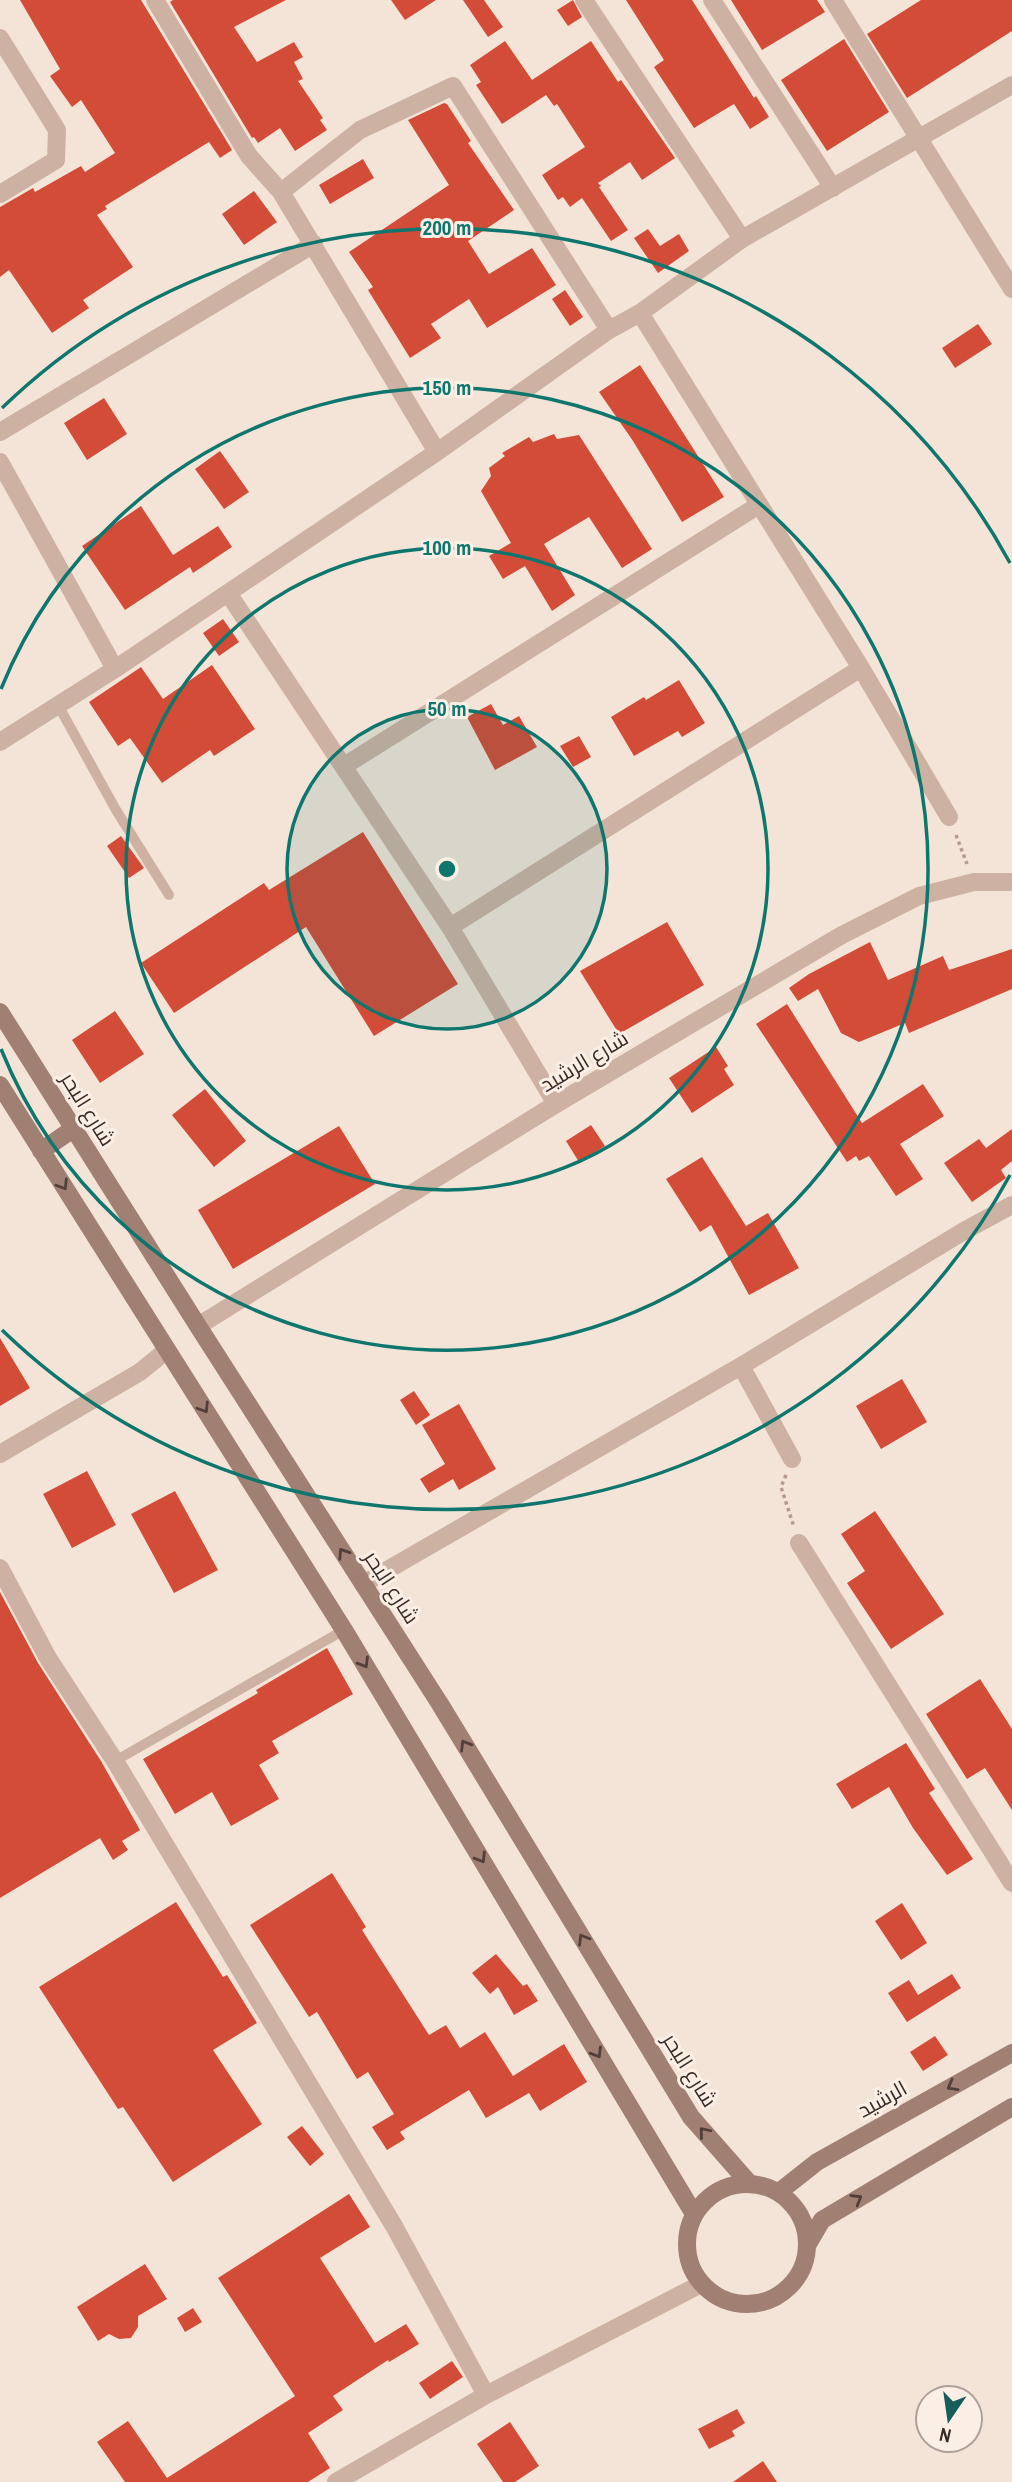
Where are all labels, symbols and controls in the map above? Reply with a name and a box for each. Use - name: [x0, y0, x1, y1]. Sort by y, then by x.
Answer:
- text: 200 m: [423, 213, 471, 242]
- text: 150 m: [423, 373, 471, 402]
- text: 100 m: [423, 533, 471, 562]
- text: 50 m: [427, 694, 467, 723]
- centre of rings: [435, 857, 459, 881]
- street label: شارع الرشيد: [535, 1023, 633, 1099]
- street label: شارع البحر: [53, 1066, 122, 1151]
- one-way arrow: [54, 1177, 67, 1190]
- one-way arrow: [195, 1400, 208, 1413]
- street label: شارع البحر: [357, 1544, 426, 1629]
- one-way arrow: [339, 1548, 351, 1561]
- one-way arrow: [356, 1655, 369, 1668]
- one-way arrow: [460, 1740, 473, 1753]
- one-way arrow: [472, 1850, 485, 1863]
- one-way arrow: [579, 1934, 592, 1947]
- street label: شارع البحر: [655, 2027, 724, 2112]
- one-way arrow: [589, 2046, 602, 2059]
- street label: الرشيد: [852, 2074, 912, 2124]
- one-way arrow: [947, 2078, 960, 2091]
- one-way arrow: [700, 2127, 712, 2140]
- one-way arrow: [850, 2195, 863, 2208]
- north arrow: [914, 2384, 984, 2454]
- text: N: [937, 2422, 954, 2449]

